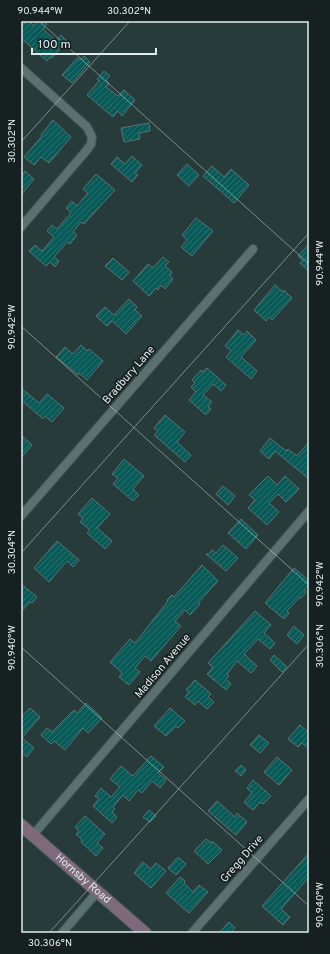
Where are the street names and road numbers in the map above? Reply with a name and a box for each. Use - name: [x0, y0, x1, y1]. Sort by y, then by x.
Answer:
- street label: Bradbury Lane: [100, 343, 158, 407]
- street label: Madison Avenue: [132, 631, 194, 701]
- street label: Gregg Drive: [217, 832, 267, 886]
- street label: Hornsby Road: [52, 851, 114, 907]

